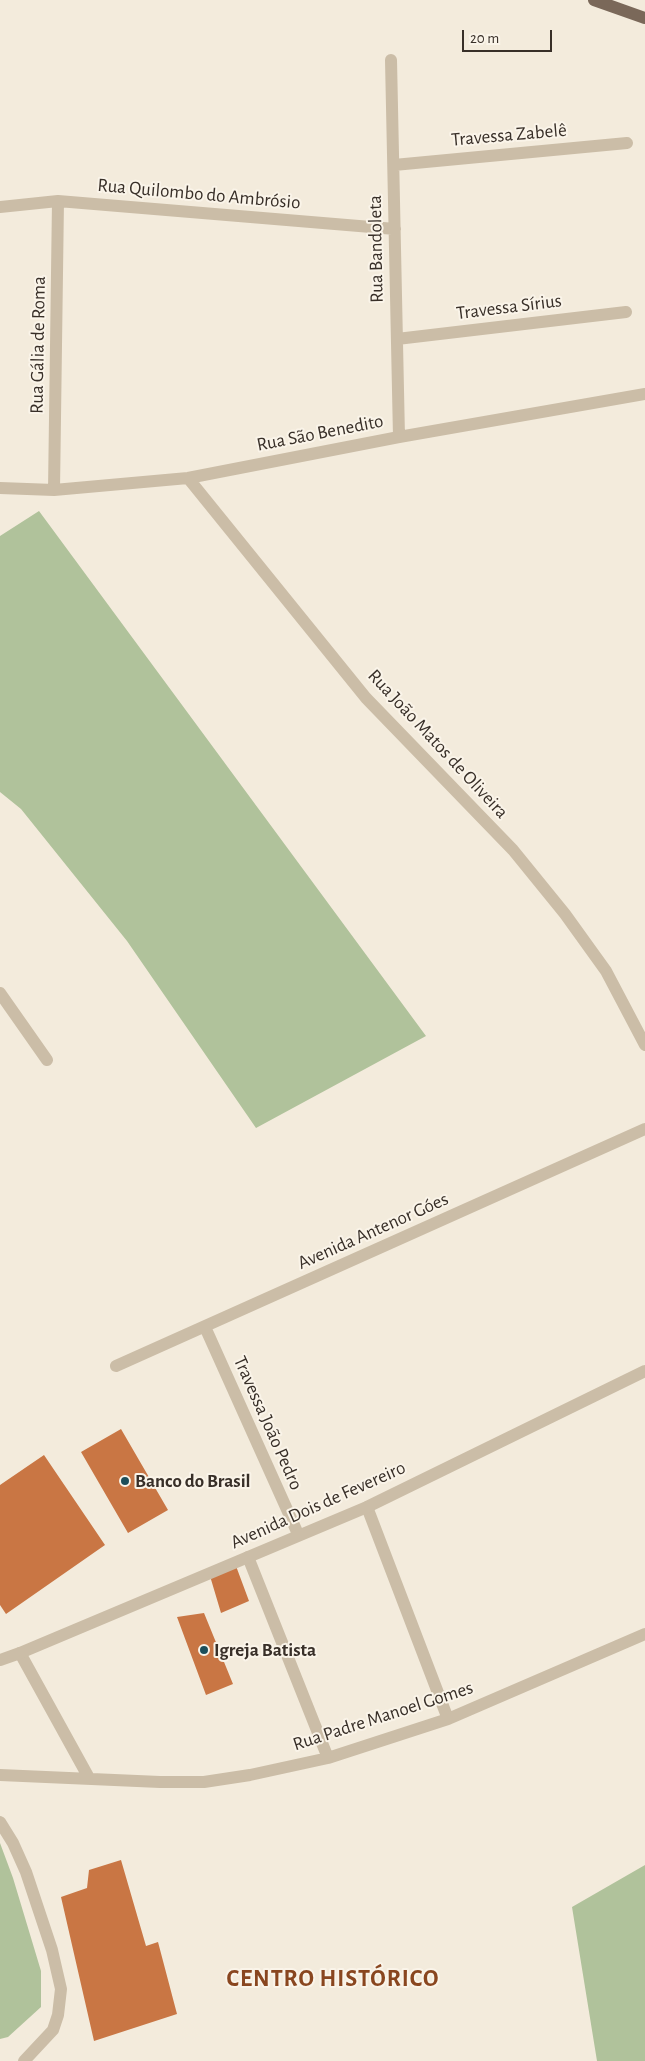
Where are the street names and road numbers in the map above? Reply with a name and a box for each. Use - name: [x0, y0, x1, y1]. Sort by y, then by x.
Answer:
- street label: Travessa Zabelê: [450, 119, 568, 151]
- street label: Rua Quilombo do Ambrósio: [97, 174, 301, 214]
- street label: Rua Bandoleta: [364, 195, 388, 303]
- street label: Rua Gália de Roma: [25, 276, 51, 414]
- street label: Travessa Sírius: [455, 289, 563, 325]
- street label: Rua São Benedito: [255, 410, 385, 456]
- street label: Rua João Matos de Oliveira: [363, 665, 513, 823]
- street label: Avenida Antenor Góes: [294, 1187, 452, 1275]
- street label: Travessa João Pedro: [228, 1352, 308, 1494]
- street label: Avenida Dois de Fevereiro: [227, 1456, 409, 1554]
- street label: Rua Padre Manoel Gomes: [290, 1676, 476, 1756]

